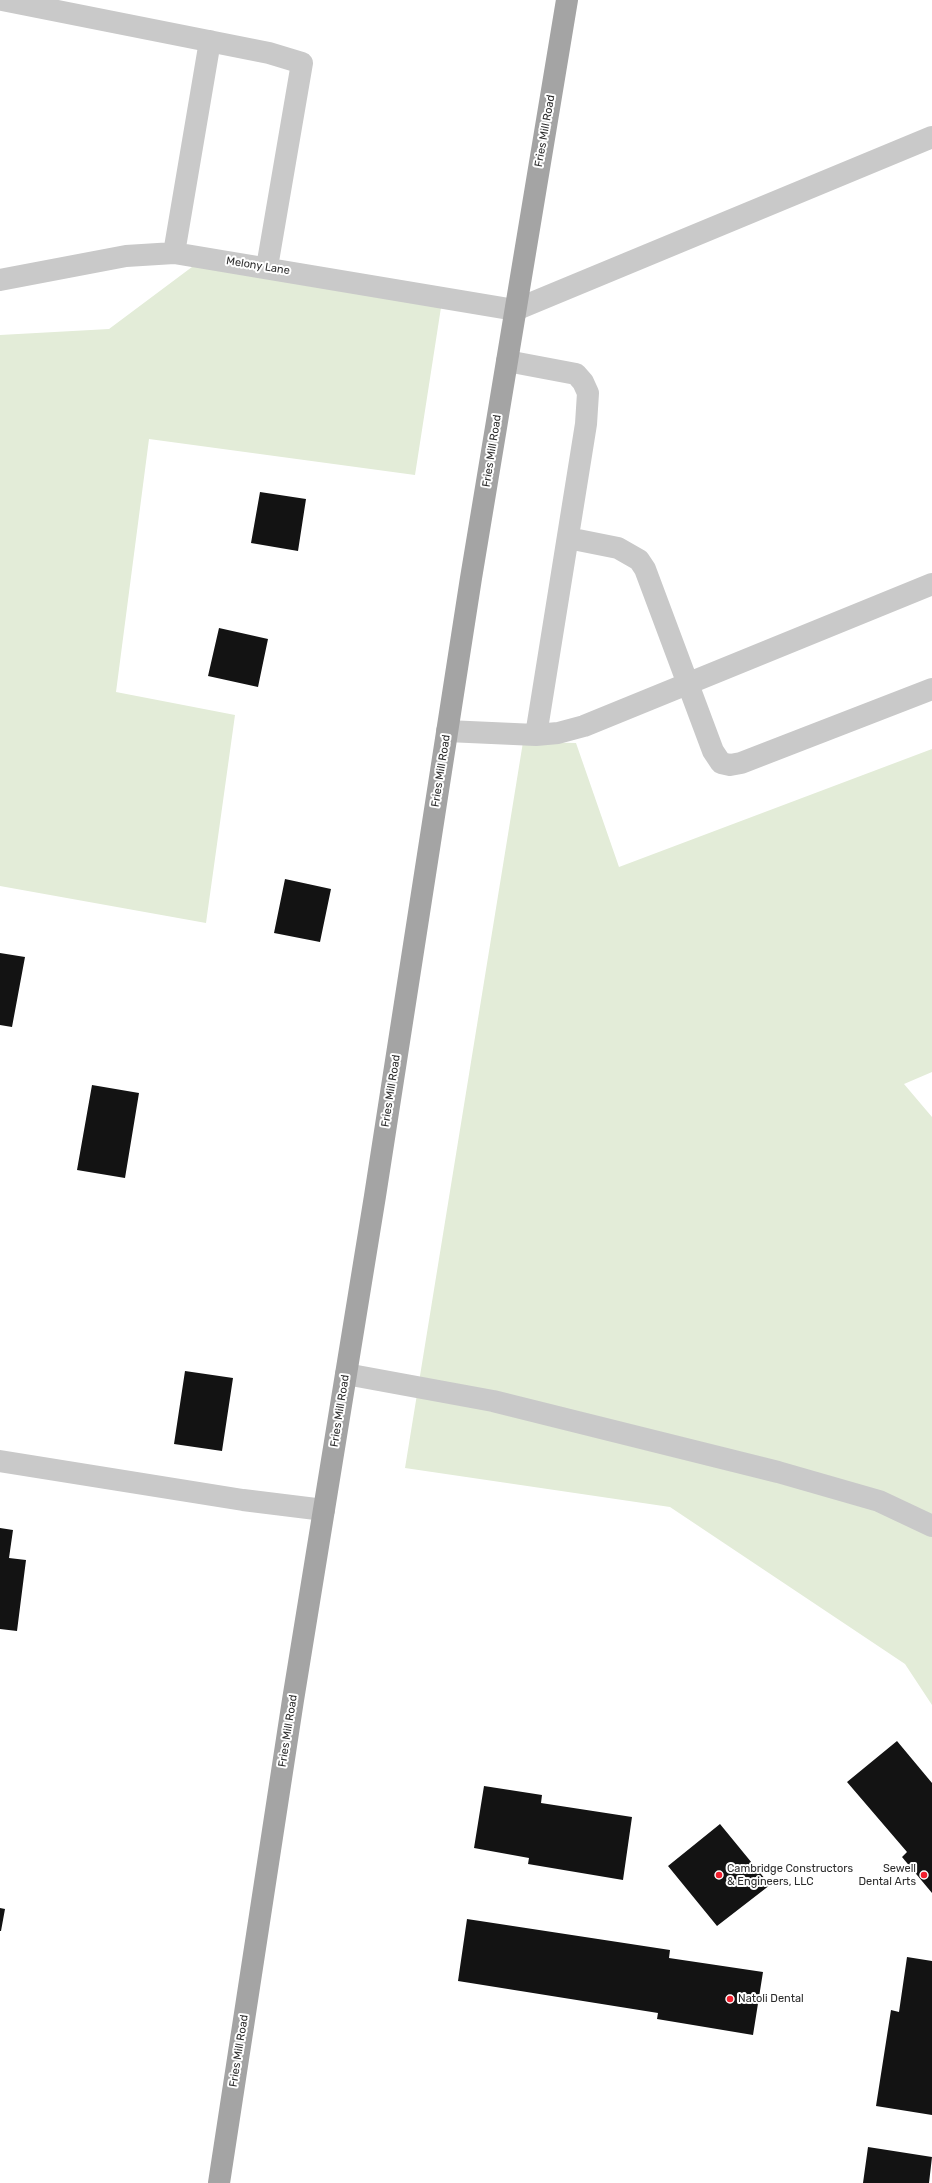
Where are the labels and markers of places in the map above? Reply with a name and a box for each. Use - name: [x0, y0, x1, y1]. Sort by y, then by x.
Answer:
- place label: Cambridge Constructors & Engineers, LLC: [727, 1862, 853, 1888]
- place label: Sewell Dental Arts: [858, 1862, 916, 1888]
- marker: Cambridge Constructors & Engineers, LLC: [714, 1870, 724, 1880]
- marker: Sewell Dental Arts: [919, 1870, 929, 1880]
- place label: Natoli Dental: [738, 1992, 804, 2006]
- marker: Natoli Dental: [725, 1994, 735, 2004]

